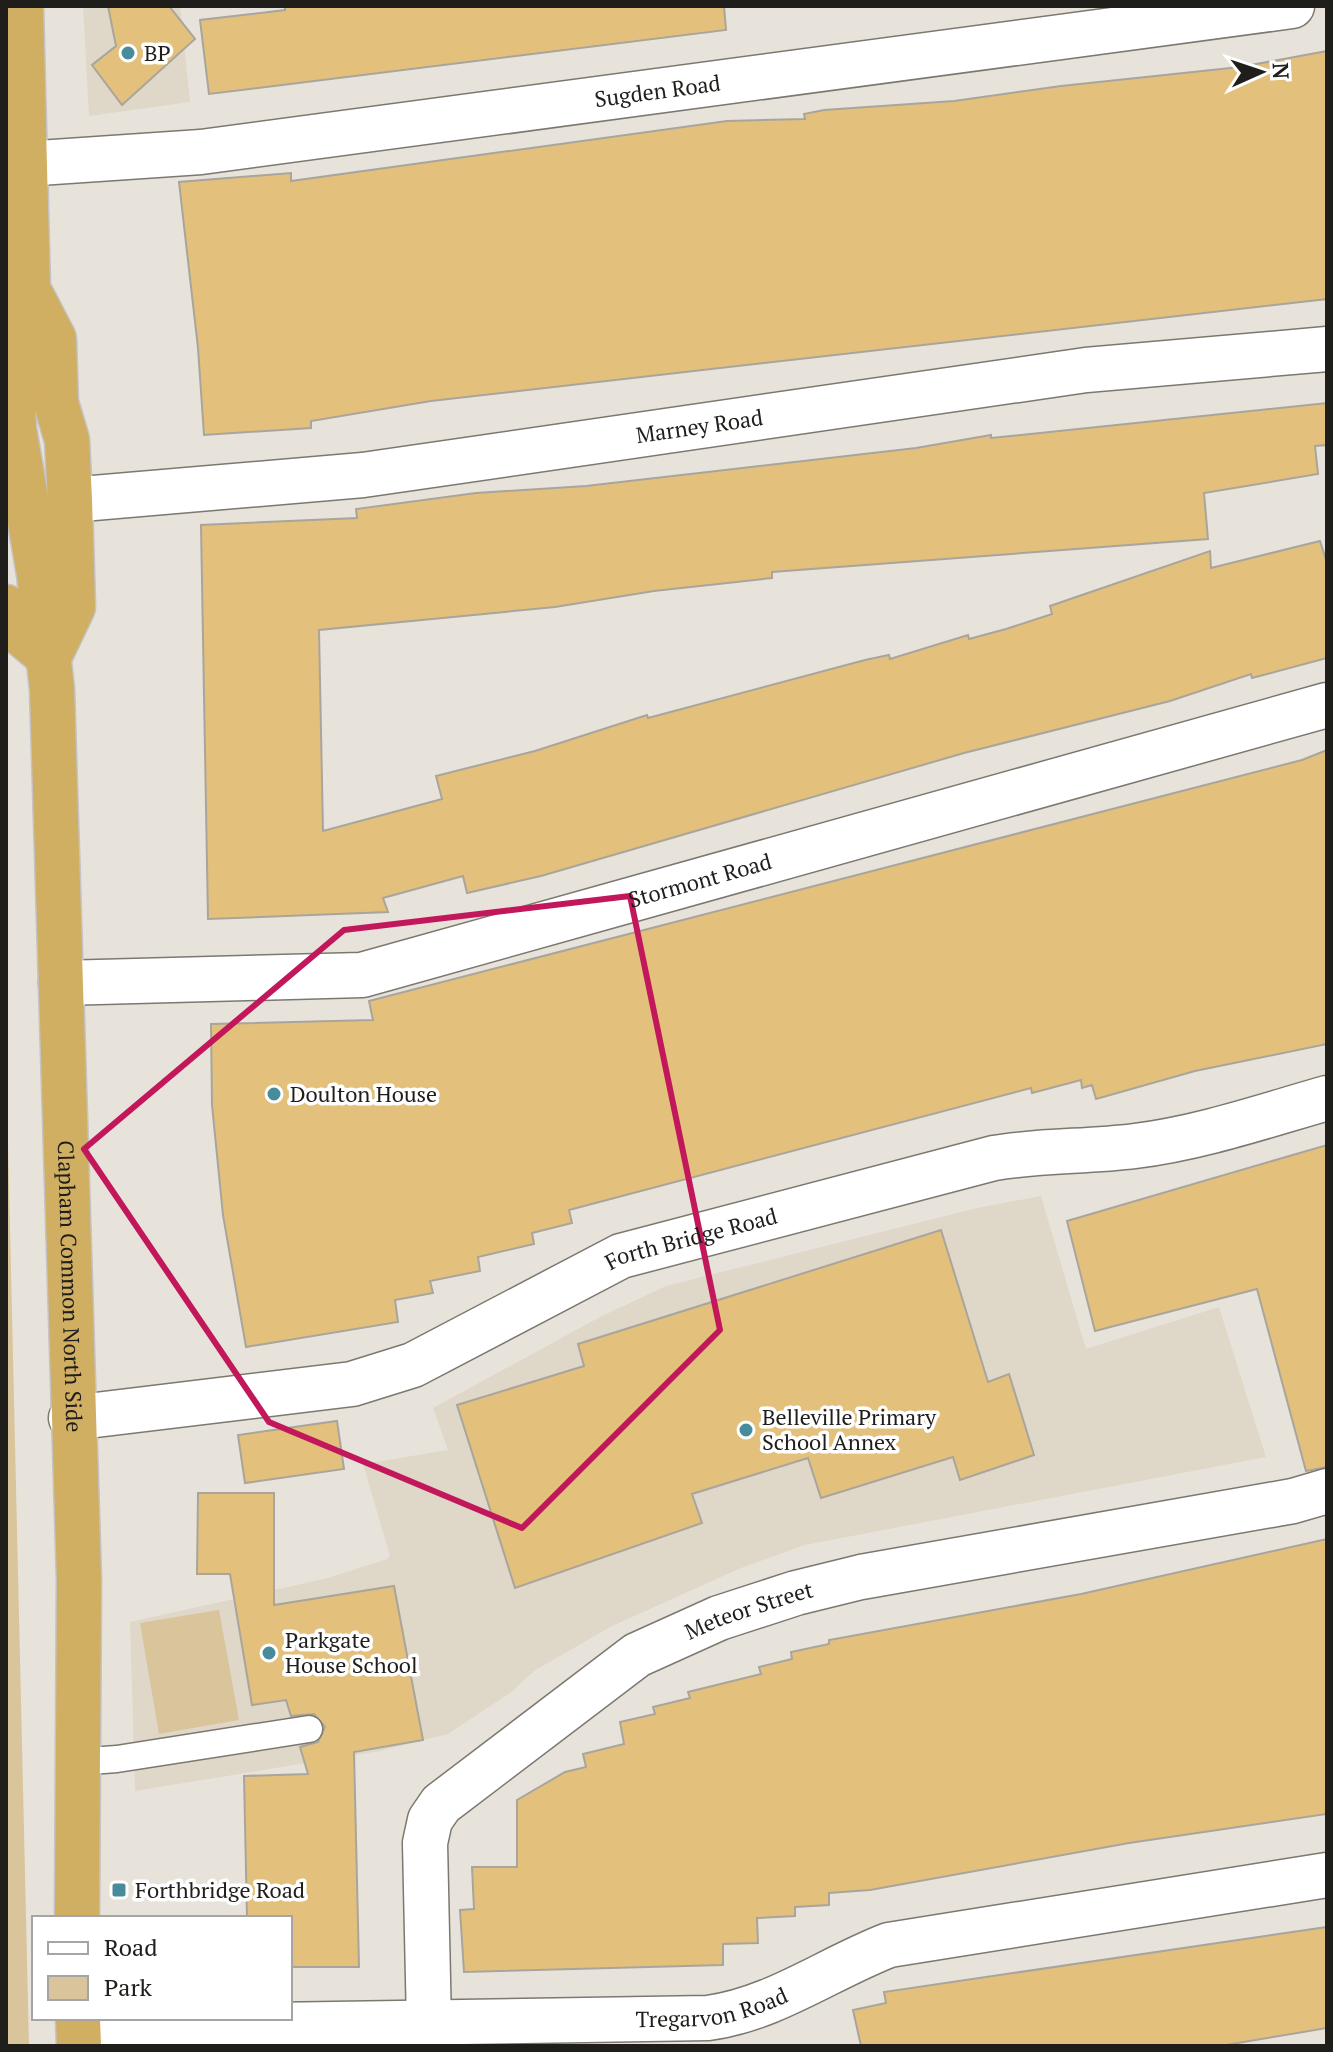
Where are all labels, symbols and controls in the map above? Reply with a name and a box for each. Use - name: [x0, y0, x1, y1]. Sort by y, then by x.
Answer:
- north arrow: [1221, 32, 1301, 112]
- place label: BP: [144, 38, 171, 67]
- marker: BP: [119, 44, 137, 62]
- text: N: [1267, 62, 1296, 80]
- street label: Sugden Road: [593, 68, 722, 113]
- street label: Marney Road: [634, 402, 765, 449]
- street label: Stormont Road: [625, 846, 775, 914]
- place label: Doulton House: [290, 1079, 437, 1108]
- marker: Doulton House: [265, 1085, 283, 1103]
- street label: Clapham Common North Side: [52, 1140, 90, 1433]
- street label: Forth Bridge Road: [600, 1201, 780, 1276]
- place label: Belleville Primary School Annex: [762, 1402, 937, 1456]
- marker: Belleville Primary School Annex: [737, 1421, 755, 1439]
- street label: Meteor Street: [680, 1574, 816, 1646]
- place label: Parkgate House School: [285, 1625, 418, 1679]
- marker: Parkgate House School: [260, 1644, 278, 1662]
- place label: Forthbridge Road: [135, 1875, 305, 1904]
- marker: Forthbridge Road: [110, 1881, 128, 1899]
- legend: [32, 1916, 292, 2020]
- text: Road: [104, 1931, 158, 1963]
- text: Park: [104, 1971, 153, 2003]
- street label: Tregarvon Road: [635, 1980, 792, 2033]

